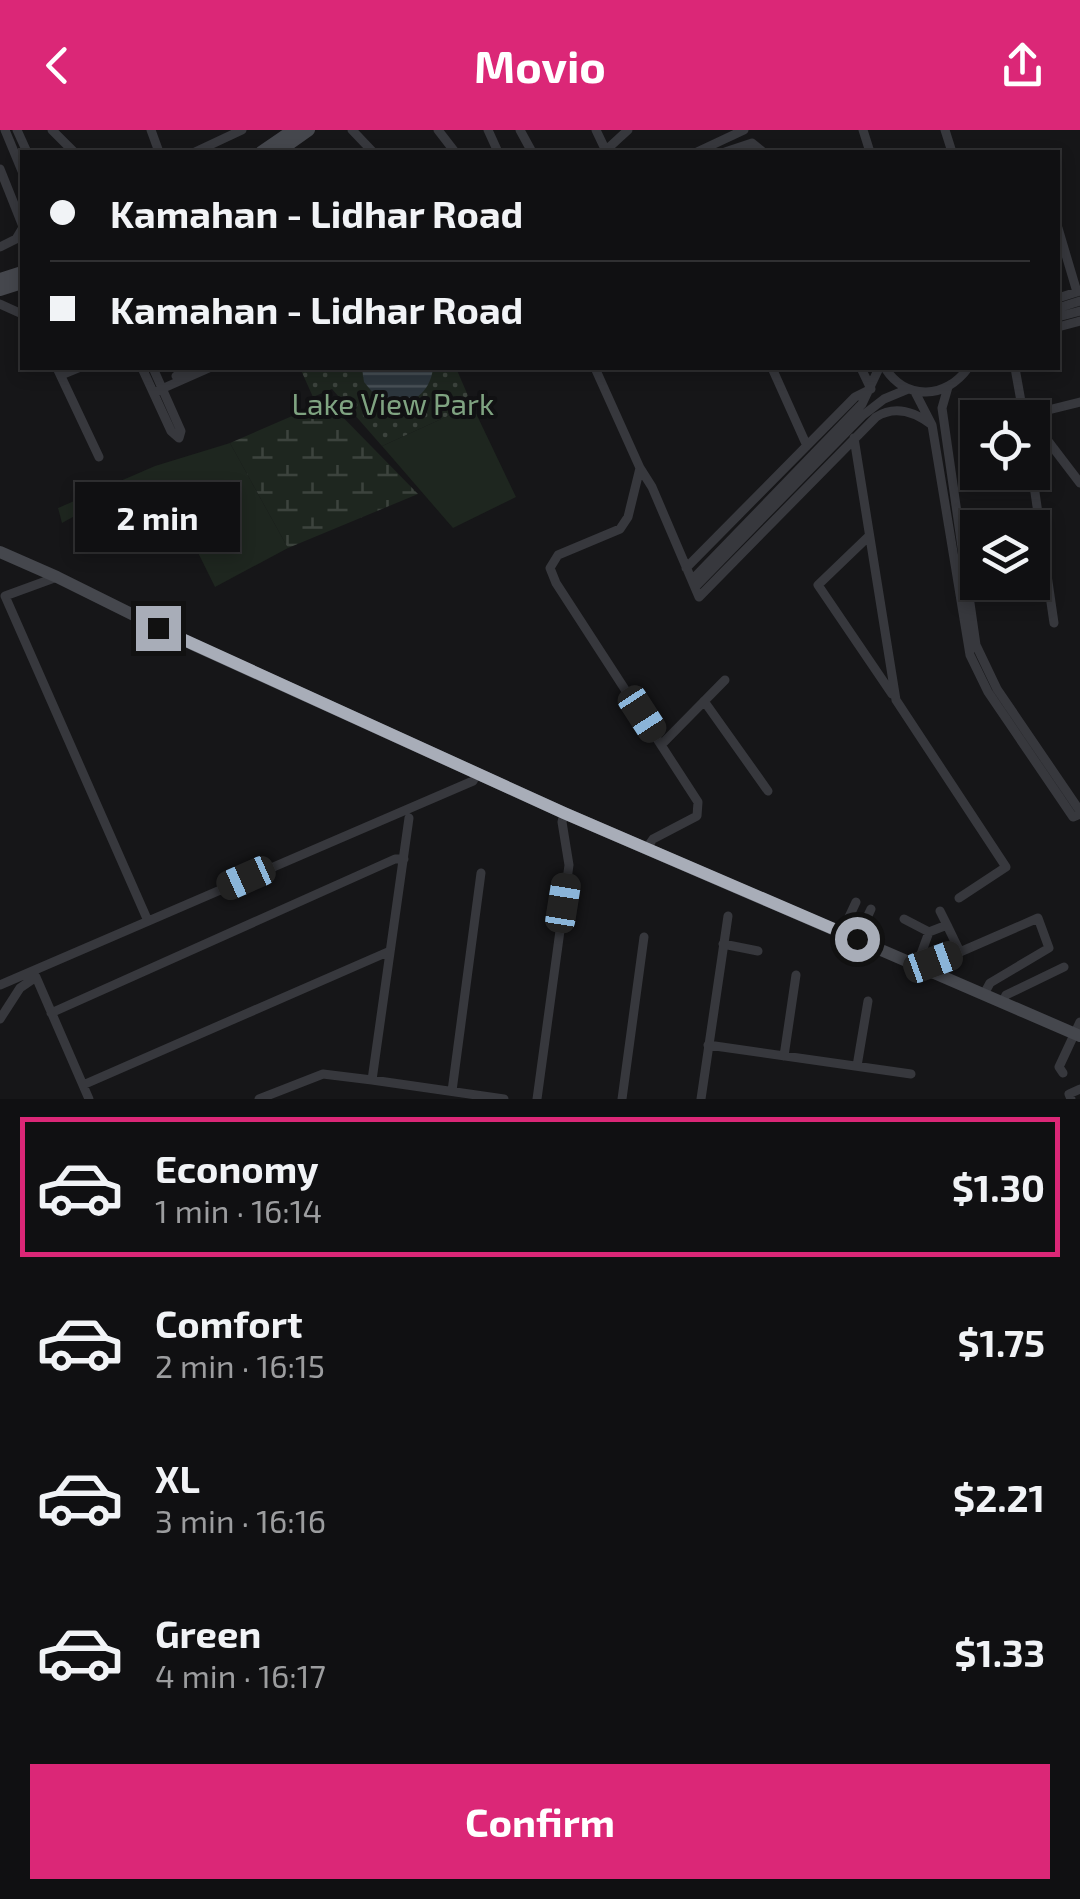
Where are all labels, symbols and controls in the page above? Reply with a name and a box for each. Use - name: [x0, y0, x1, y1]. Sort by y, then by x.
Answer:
- icon: back: [30, 38, 85, 93]
- text: Movio: [474, 38, 606, 92]
- icon: share: [995, 38, 1050, 93]
- text: Kamahan - Lidhar Road: [110, 190, 523, 236]
- text: Kamahan - Lidhar Road: [110, 286, 523, 332]
- park label: Lake View Park: [292, 385, 494, 421]
- map controls: [960, 400, 1050, 600]
- button: locate: [960, 400, 1050, 490]
- callout: 2 min: [76, 483, 240, 553]
- text: 2 min: [117, 498, 198, 536]
- button: layers: [960, 510, 1050, 600]
- route end: [136, 606, 181, 651]
- car: [613, 681, 671, 747]
- car: [212, 852, 280, 904]
- car: [543, 871, 583, 935]
- route start: [835, 917, 880, 962]
- car: [900, 938, 966, 986]
- icon: car: [35, 1142, 125, 1232]
- text: Economy: [155, 1145, 319, 1191]
- text: $1.30: [952, 1164, 1045, 1210]
- text: 1 min · 16:14: [155, 1191, 322, 1229]
- icon: car: [35, 1297, 125, 1387]
- text: Comfort: [155, 1300, 303, 1346]
- text: $1.75: [957, 1319, 1045, 1365]
- text: 2 min · 16:15: [155, 1346, 325, 1384]
- icon: car: [35, 1452, 125, 1542]
- text: XL: [155, 1455, 200, 1501]
- text: $2.21: [953, 1474, 1045, 1520]
- text: 3 min · 16:16: [155, 1501, 326, 1539]
- icon: car: [35, 1607, 125, 1697]
- text: Green: [155, 1610, 261, 1656]
- text: $1.33: [954, 1629, 1045, 1675]
- text: 4 min · 16:17: [155, 1656, 326, 1694]
- button: Confirm: [30, 1764, 1050, 1879]

